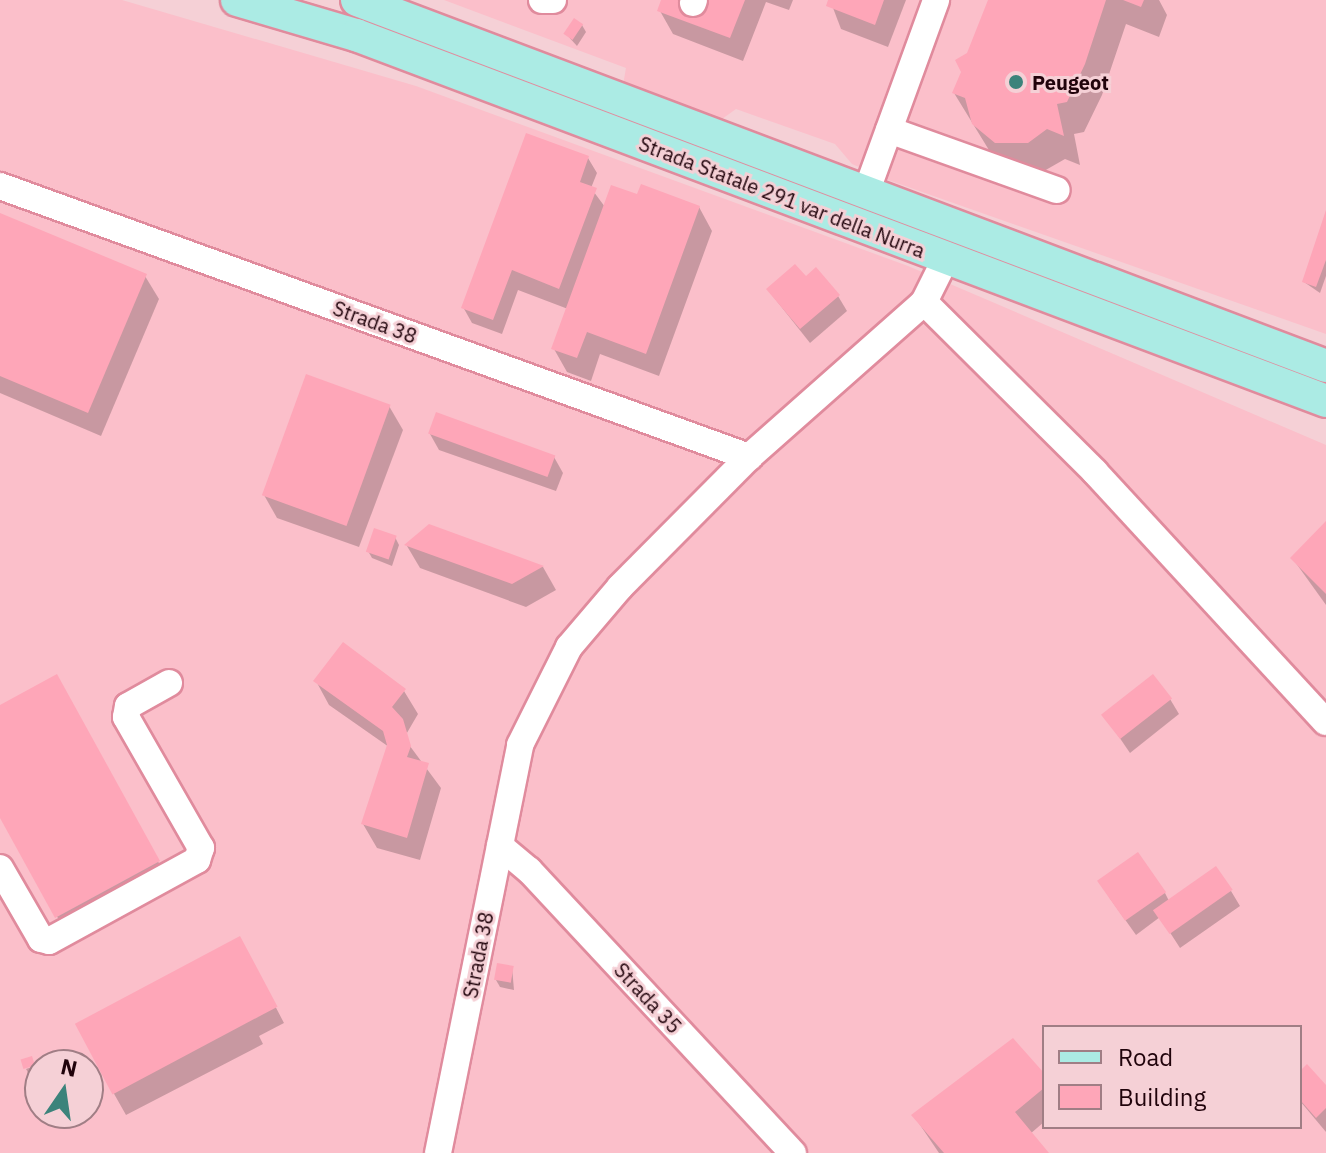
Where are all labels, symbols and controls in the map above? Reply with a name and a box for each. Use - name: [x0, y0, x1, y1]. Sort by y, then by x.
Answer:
- place label: Peugeot: [1032, 70, 1109, 94]
- marker: Peugeot: [1007, 73, 1025, 91]
- street label: Strada Statale 291 var della Nurra: [636, 131, 928, 263]
- street label: Strada 38: [330, 296, 420, 348]
- street label: Strada 38: [458, 910, 498, 1000]
- street label: Strada 35: [609, 958, 687, 1038]
- legend: [1042, 1025, 1302, 1129]
- text: Road: [1118, 1041, 1173, 1073]
- north arrow: [24, 1049, 104, 1129]
- text: N: [58, 1051, 80, 1083]
- text: Building: [1118, 1081, 1206, 1113]

